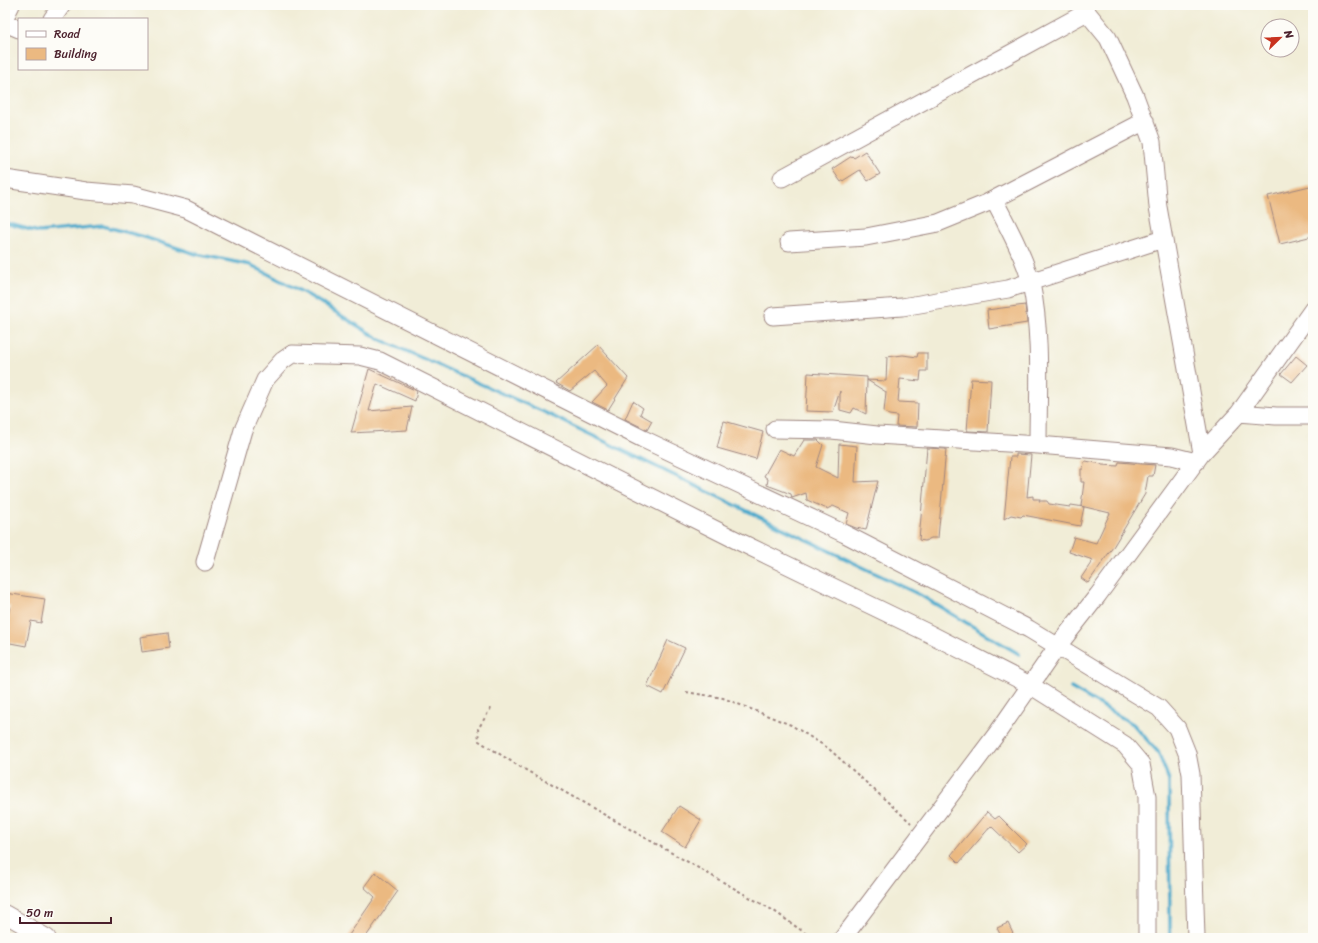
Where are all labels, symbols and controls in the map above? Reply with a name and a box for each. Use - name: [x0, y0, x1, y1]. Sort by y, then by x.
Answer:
- legend: [18, 18, 148, 70]
- north arrow: [1260, 18, 1300, 58]
- text: Road: [54, 23, 81, 45]
- text: N: [1278, 26, 1299, 42]
- text: Building: [54, 43, 97, 65]
- scale bar: [20, 899, 111, 925]
- text: 50 m: [26, 902, 53, 924]

